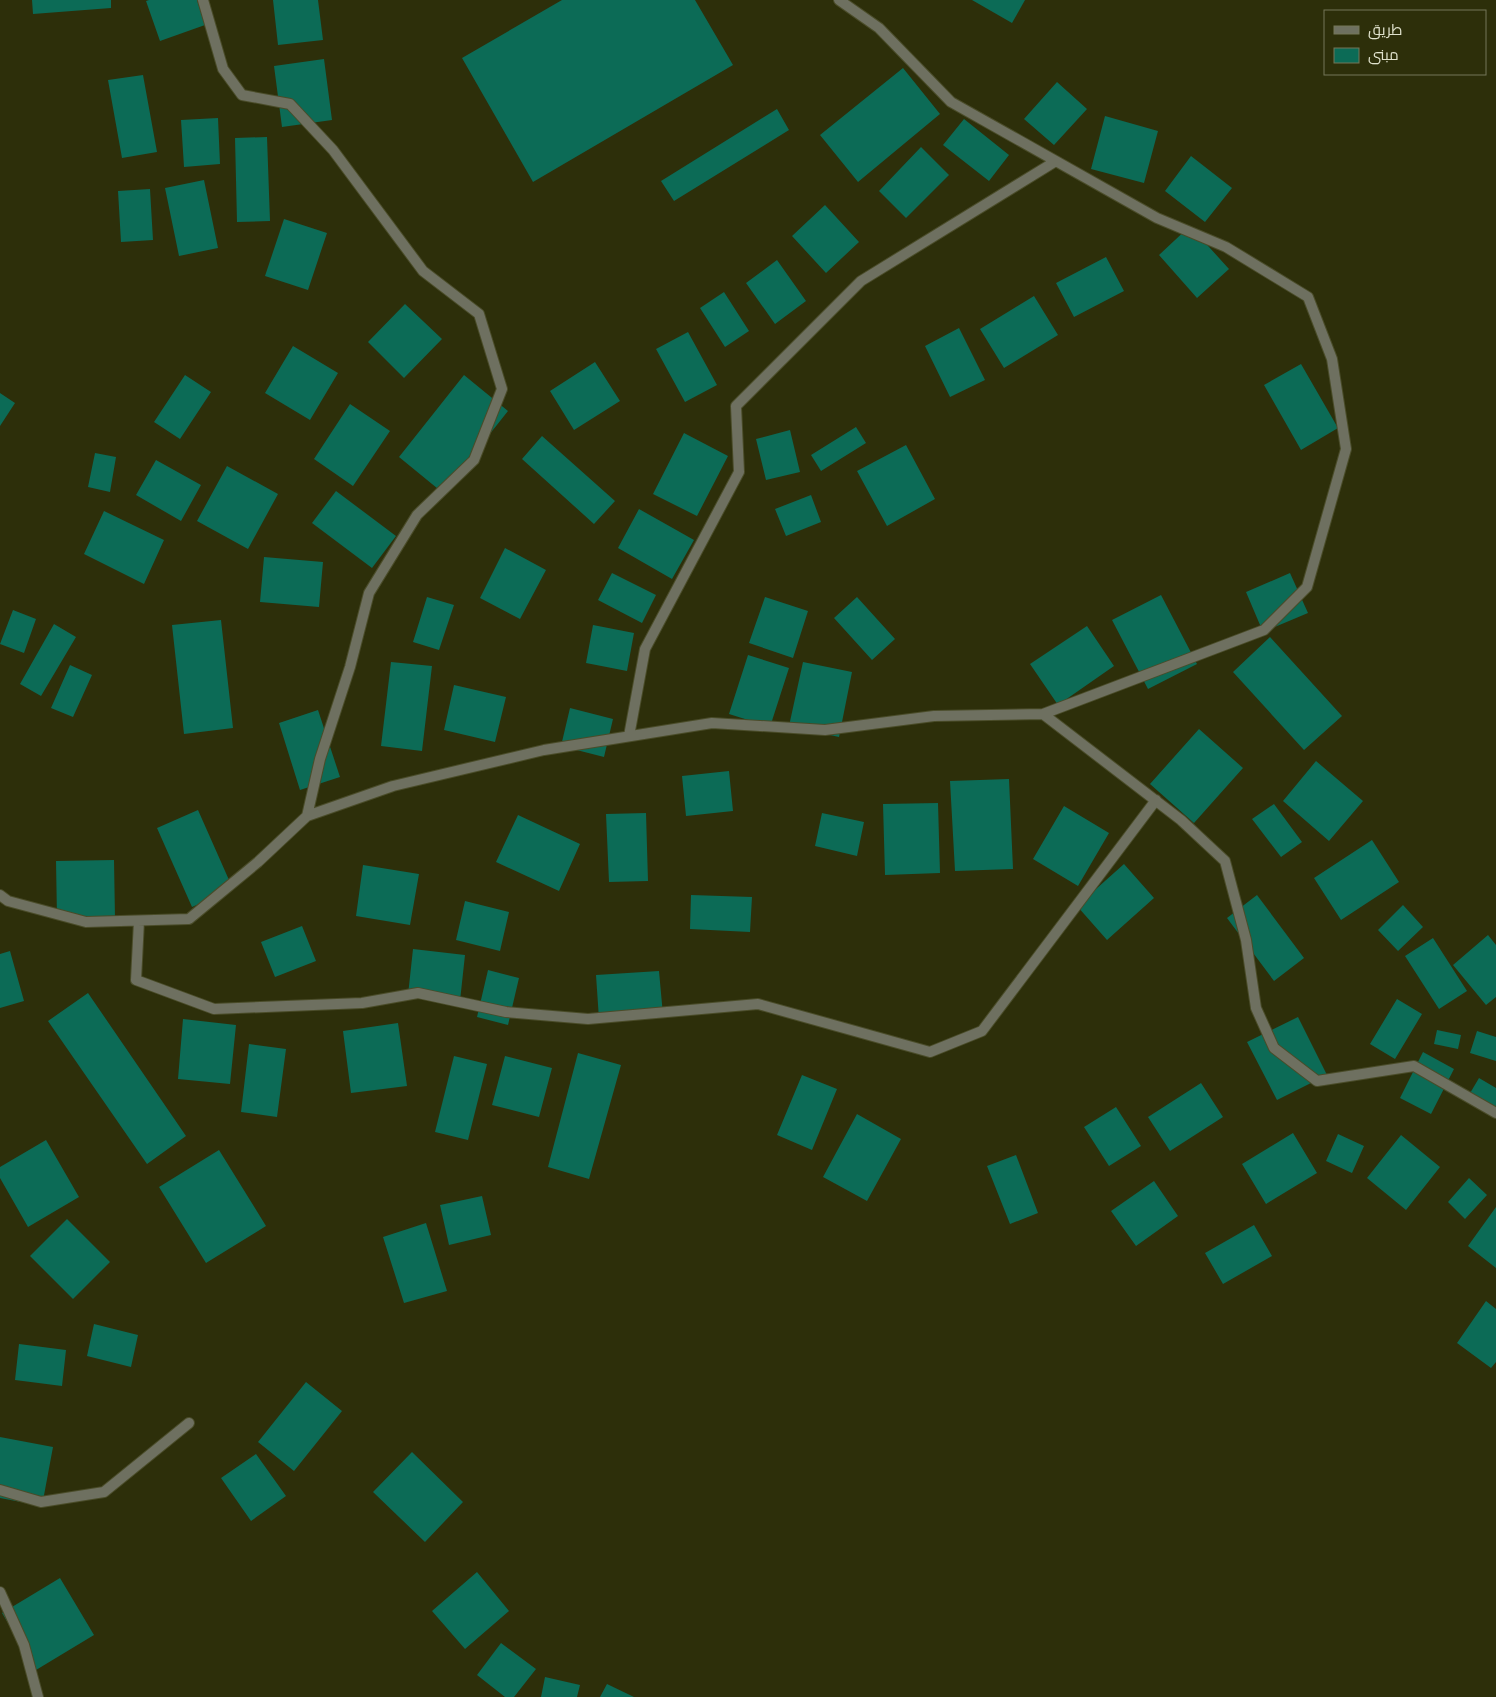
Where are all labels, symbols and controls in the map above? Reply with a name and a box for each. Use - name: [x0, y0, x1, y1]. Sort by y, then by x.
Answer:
- legend: [1324, 10, 1486, 75]
- text: طريق: [1368, 20, 1402, 40]
- text: مبنى: [1368, 45, 1399, 65]

